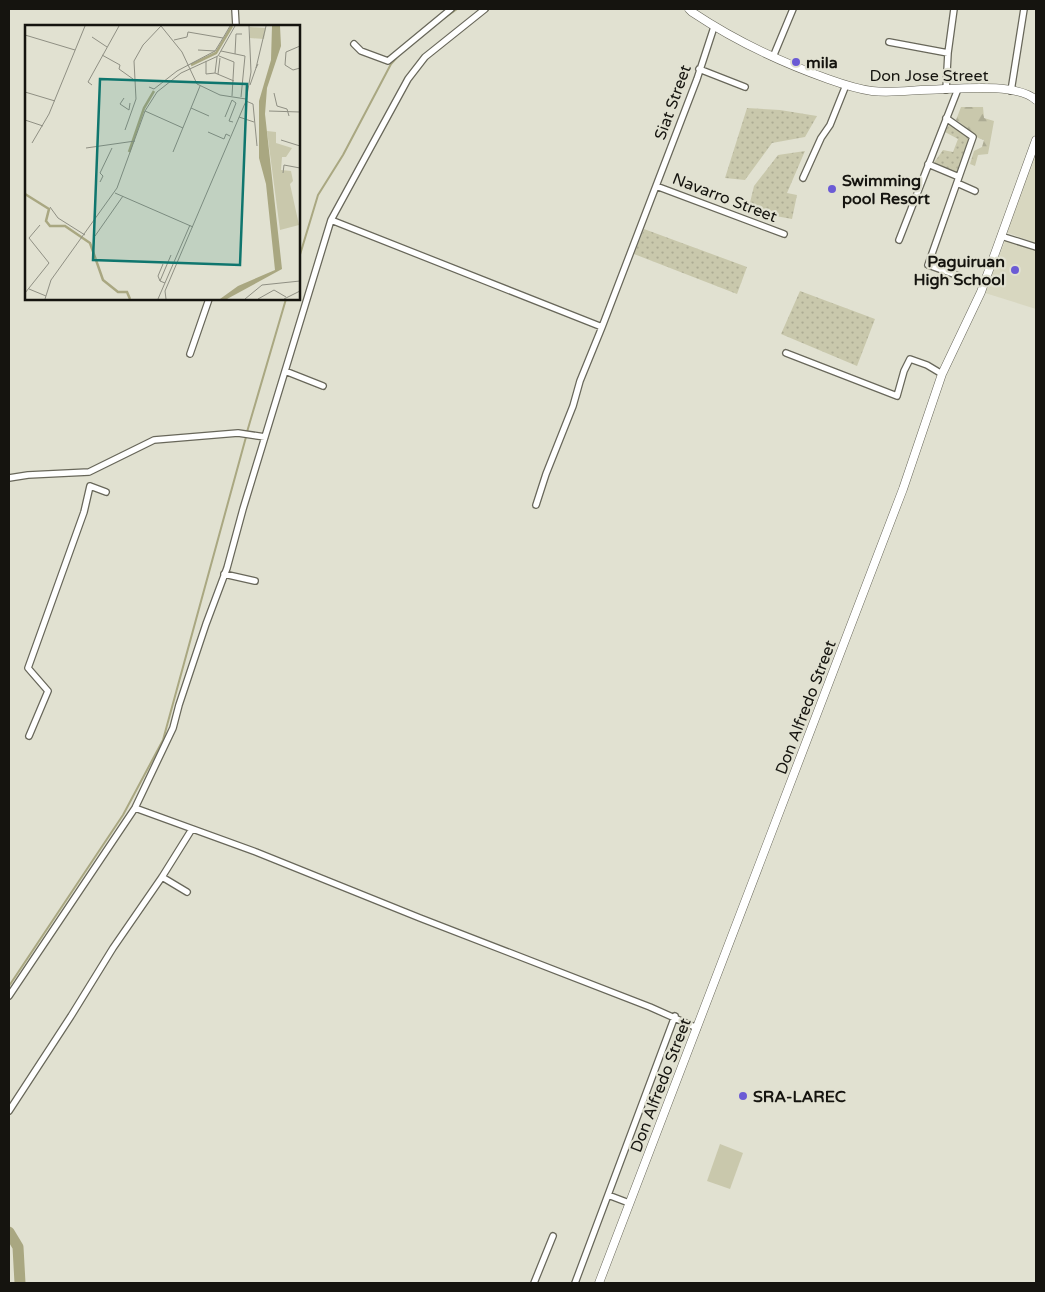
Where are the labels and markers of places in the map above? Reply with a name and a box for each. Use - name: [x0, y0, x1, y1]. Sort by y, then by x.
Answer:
- place label: mila: [806, 53, 838, 73]
- marker: mila: [790, 56, 802, 68]
- place label: Swimming pool Resort: [842, 171, 931, 209]
- marker: Swimming pool Resort: [826, 183, 838, 195]
- place label: Paguiruan High School: [914, 252, 1005, 290]
- marker: Paguiruan High School: [1009, 264, 1021, 276]
- place label: SRA-LAREC: [753, 1087, 846, 1107]
- marker: SRA-LAREC: [737, 1090, 749, 1102]

